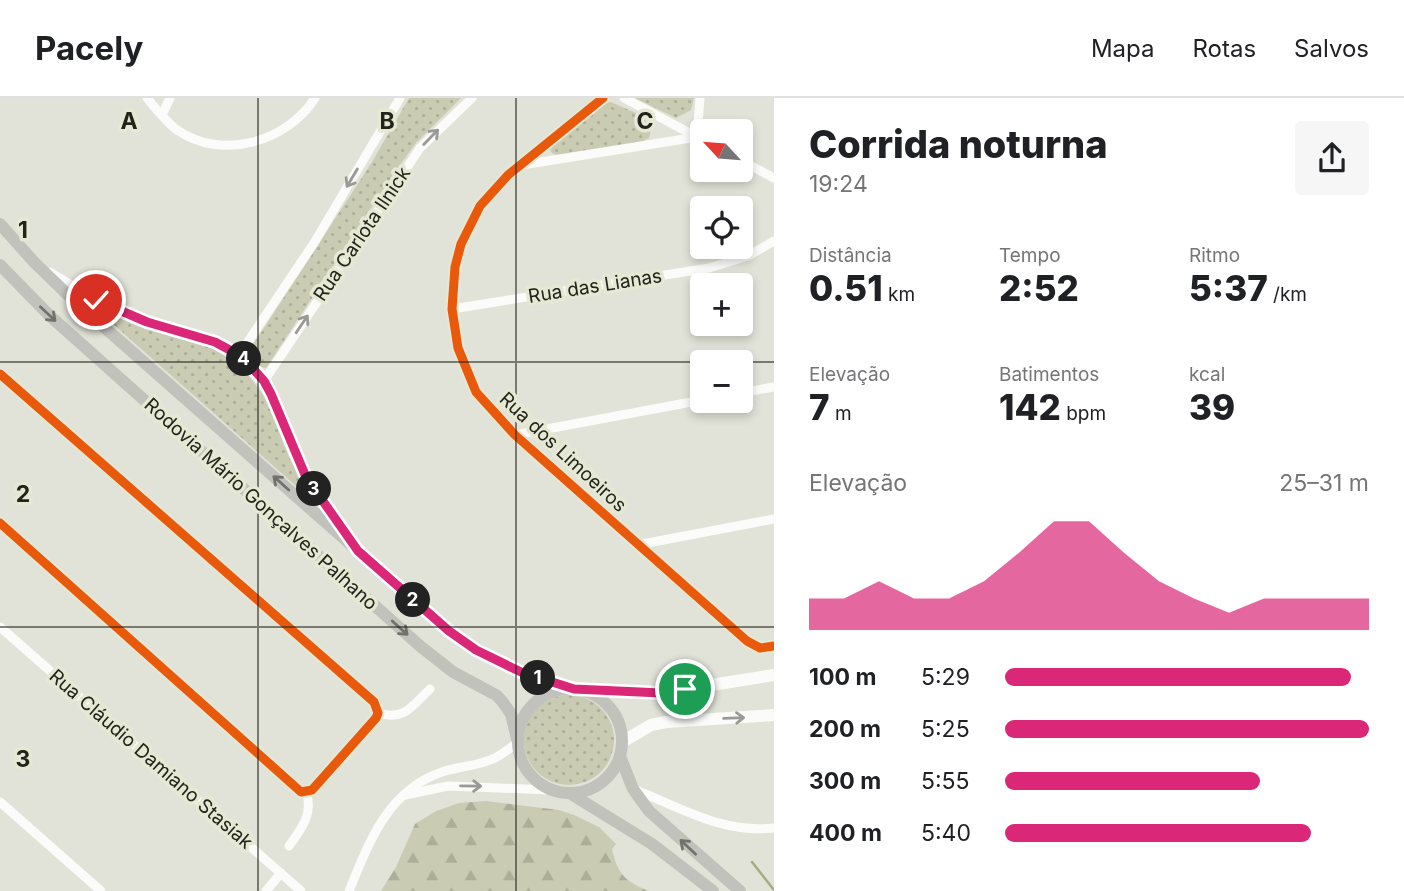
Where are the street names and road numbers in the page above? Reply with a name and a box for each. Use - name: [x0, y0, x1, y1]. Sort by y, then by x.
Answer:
- street label: Rua Carlota Ilnick: [309, 162, 416, 305]
- street label: Rua das Lianas: [526, 264, 664, 308]
- street label: Rua dos Limoeiros: [495, 387, 631, 517]
- street label: Rodovia Mário Gonçalves Palhano: [140, 393, 382, 615]
- street label: Rua Cláudio Damiano Stasiak: [45, 664, 258, 854]

